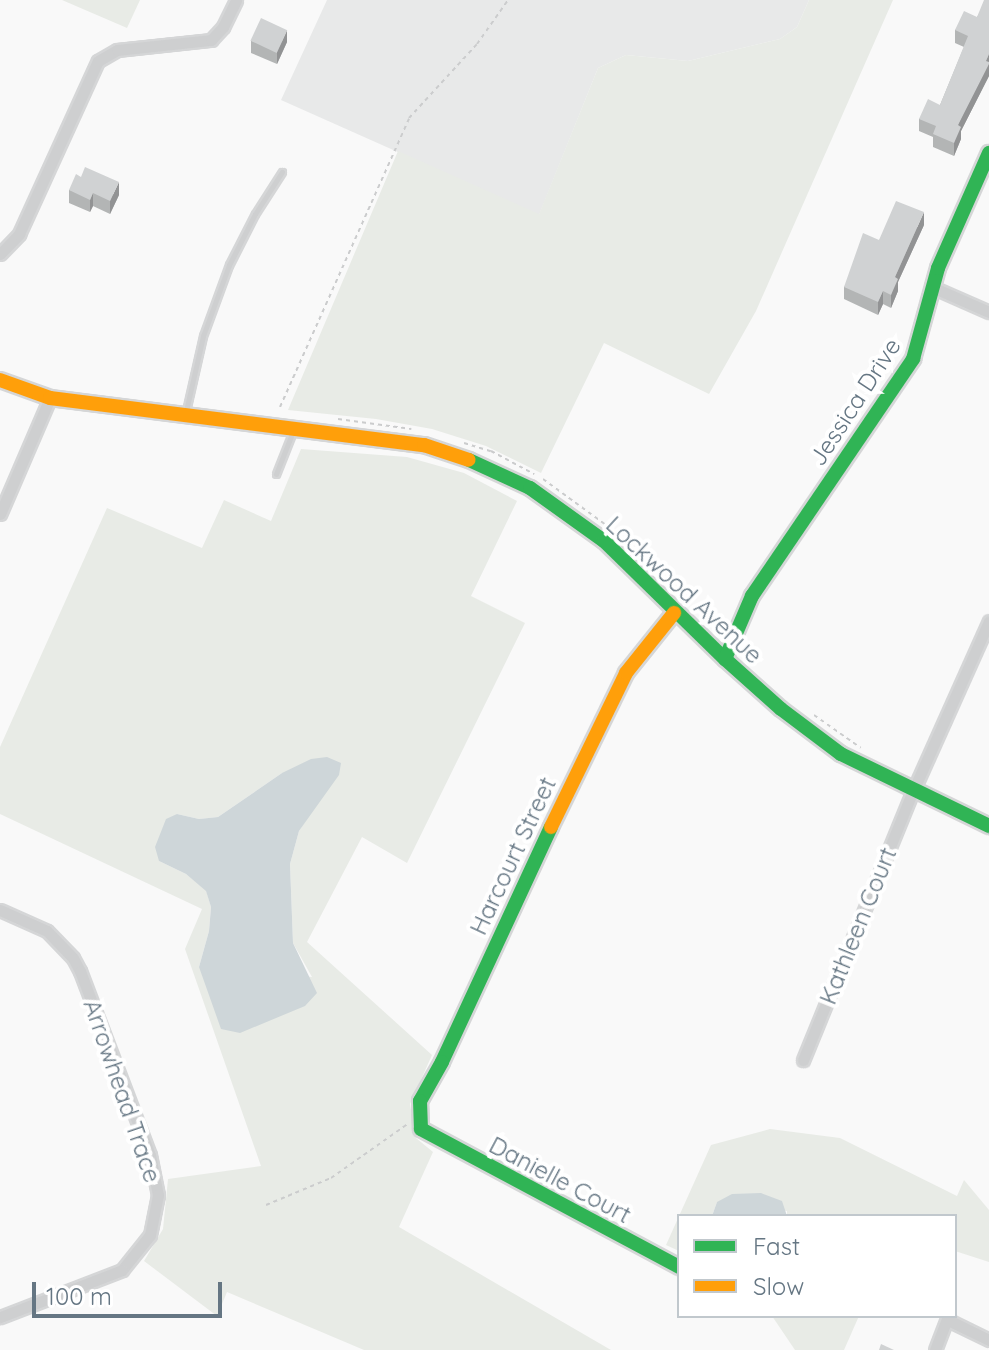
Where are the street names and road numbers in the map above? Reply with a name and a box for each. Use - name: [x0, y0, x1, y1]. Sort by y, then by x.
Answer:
- street label: Jessica Drive: [803, 333, 907, 471]
- street label: Lockwood Avenue: [600, 510, 768, 670]
- street label: Harcourt Street: [464, 773, 562, 939]
- street label: Kathleen Court: [813, 843, 903, 1009]
- street label: Arrowhead Trace: [77, 996, 167, 1186]
- street label: Danielle Court: [484, 1131, 636, 1229]

